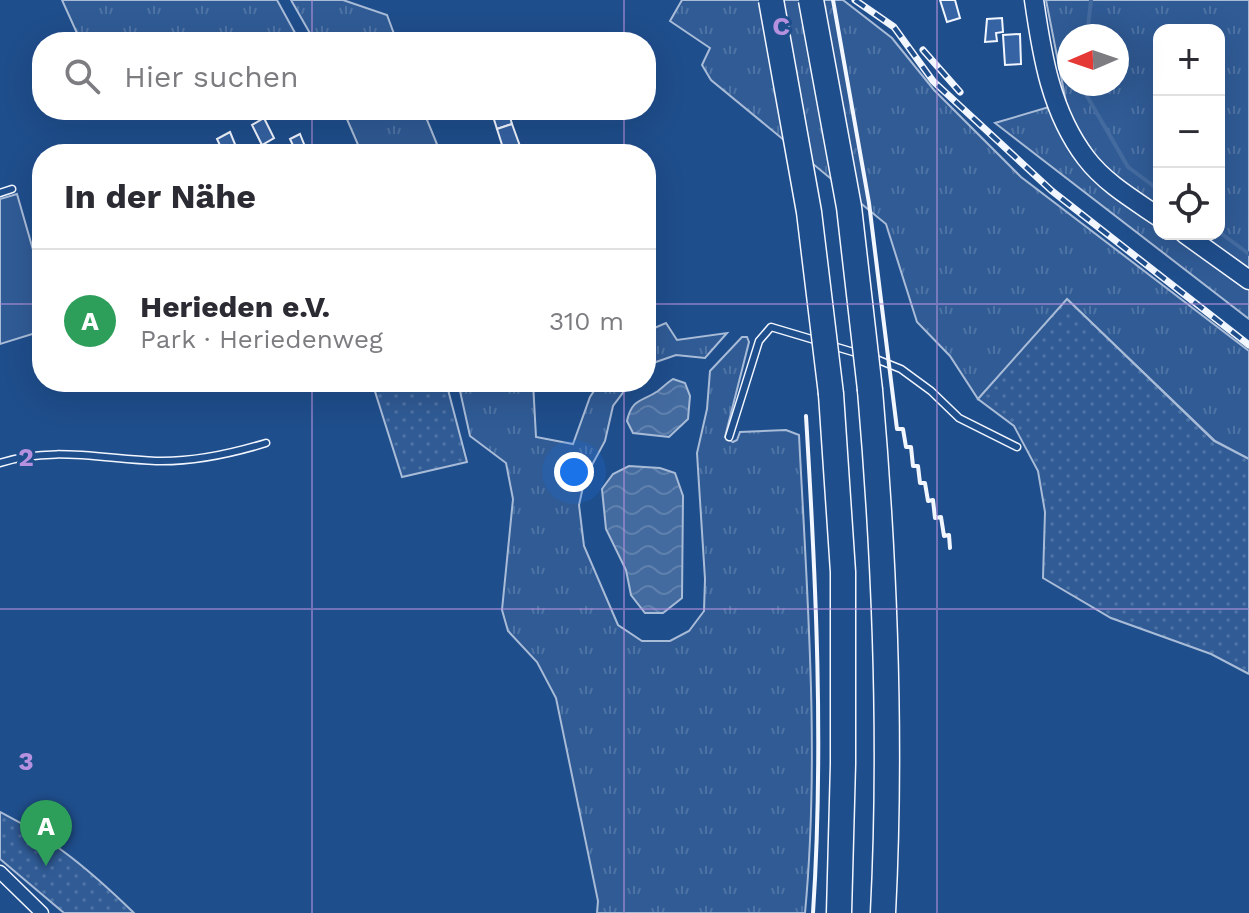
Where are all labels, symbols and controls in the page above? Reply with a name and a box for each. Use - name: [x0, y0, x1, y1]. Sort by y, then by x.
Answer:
- text: C: [772, 11, 790, 41]
- north arrow: [1057, 24, 1129, 96]
- map controls: [1153, 24, 1225, 240]
- button: +: [1153, 24, 1225, 96]
- search box: [32, 32, 656, 120]
- icon: search: [60, 54, 104, 98]
- text: Hier suchen: [124, 59, 299, 94]
- button: −: [1153, 96, 1225, 168]
- button: locate: [1153, 168, 1225, 240]
- text: In der Nähe: [64, 176, 256, 216]
- text: Herieden e.V.: [140, 289, 330, 324]
- text: A: [81, 306, 99, 336]
- text: 310 m: [549, 306, 624, 336]
- text: Park · Heriedenweg: [140, 324, 383, 354]
- text: 2: [18, 442, 34, 472]
- your location: [554, 452, 594, 492]
- text: 3: [18, 746, 34, 776]
- pin: A: [20, 800, 72, 866]

